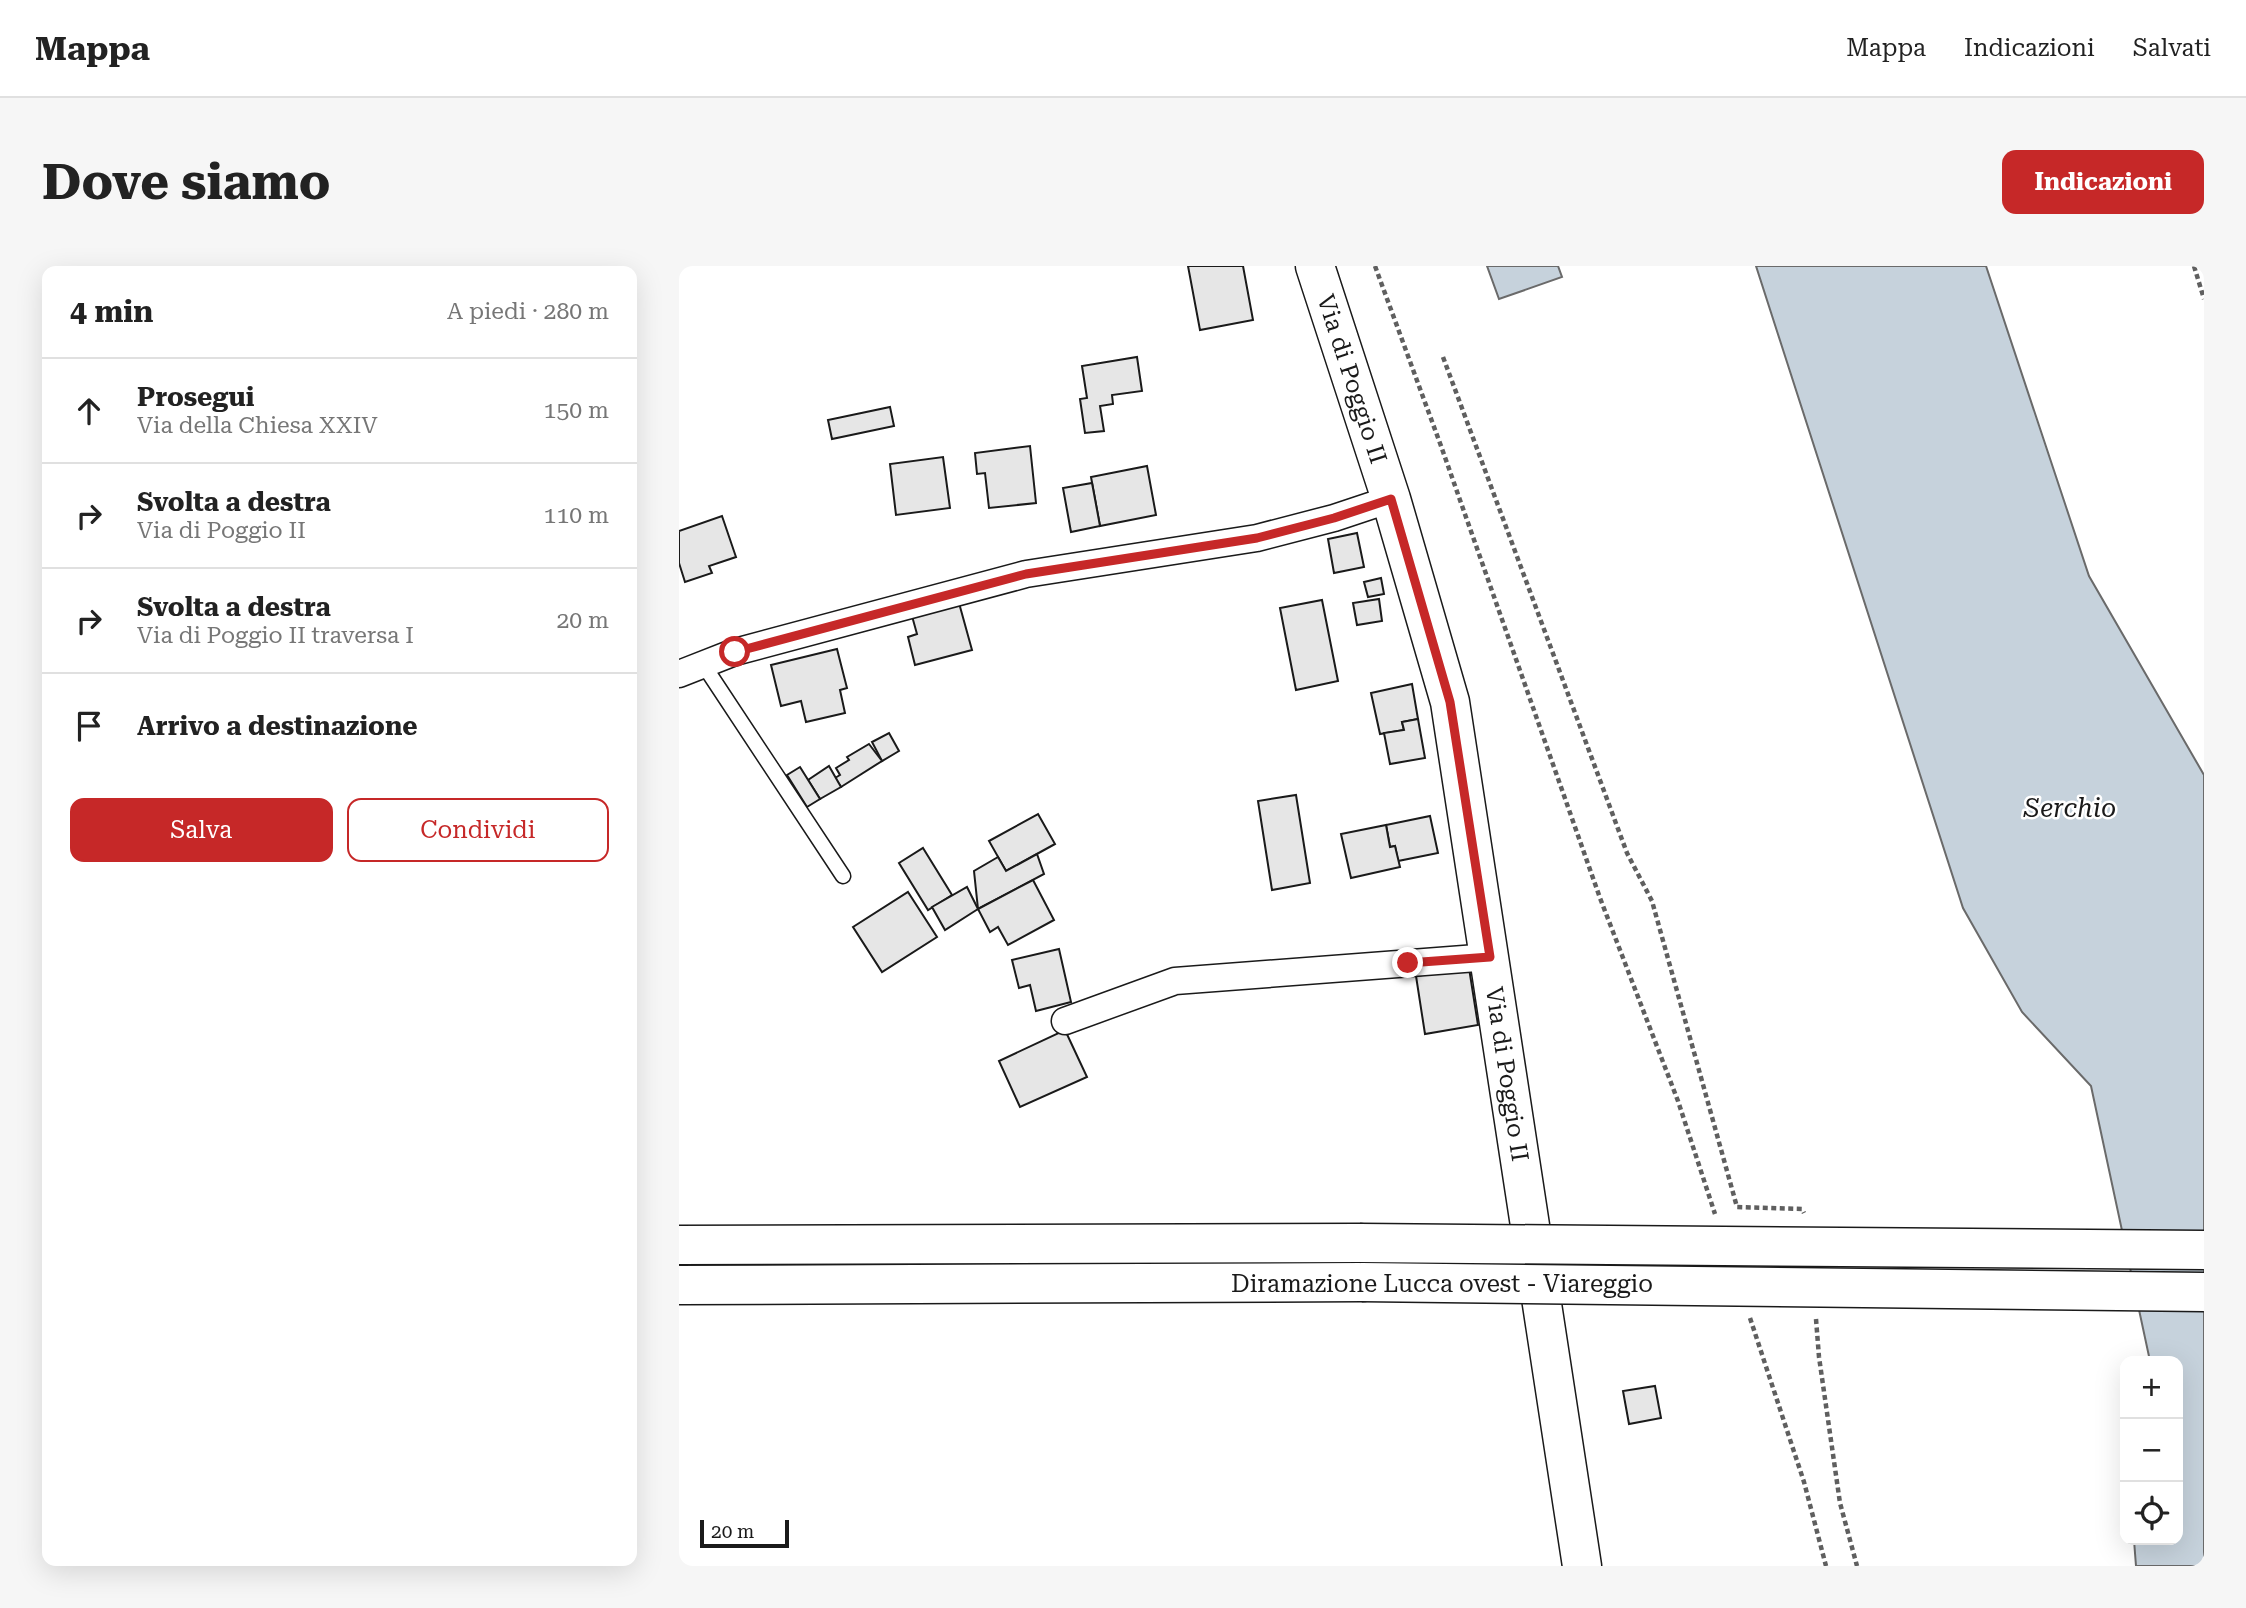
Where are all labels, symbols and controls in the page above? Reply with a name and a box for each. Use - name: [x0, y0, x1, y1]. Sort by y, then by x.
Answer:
- text: Mappa: [35, 29, 150, 68]
- text: Mappa: [1846, 34, 1926, 62]
- text: Indicazioni: [1964, 34, 2095, 62]
- text: Salvati: [2133, 34, 2211, 62]
- button: Indicazioni: [2002, 150, 2204, 214]
- text: Dove siamo: [42, 154, 331, 211]
- street label: Via di Poggio II: [1311, 291, 1393, 467]
- text: 4 min: [70, 294, 153, 329]
- text: A piedi · 280 m: [447, 298, 609, 325]
- text: Prosegui: [137, 382, 254, 412]
- icon: ahead: [70, 392, 108, 430]
- text: 150 m: [544, 397, 609, 424]
- text: Via della Chiesa XXIV: [137, 412, 378, 439]
- text: Svolta a destra: [137, 487, 331, 517]
- icon: right: [70, 497, 108, 535]
- text: 110 m: [544, 502, 609, 529]
- text: Via di Poggio II: [137, 517, 306, 544]
- text: Svolta a destra: [137, 592, 331, 622]
- icon: right: [70, 602, 108, 640]
- text: 20 m: [556, 607, 609, 634]
- text: Via di Poggio II traversa I: [137, 622, 414, 649]
- route start: [719, 636, 750, 667]
- icon: arrive: [70, 707, 108, 745]
- text: Arrivo a destinazione: [137, 711, 418, 741]
- water label: Serchio: [2023, 793, 2116, 823]
- button: Salva: [70, 798, 333, 862]
- button: Condividi: [347, 798, 609, 862]
- route end: [1392, 947, 1423, 978]
- street label: Via di Poggio II: [1480, 985, 1534, 1163]
- street label: Diramazione Lucca ovest - Viareggio: [1231, 1270, 1653, 1298]
- map controls: [2120, 1356, 2183, 1545]
- button: +: [2120, 1356, 2183, 1419]
- button: −: [2120, 1419, 2183, 1482]
- button: locate: [2120, 1482, 2183, 1545]
- scale bar: [700, 1517, 789, 1549]
- text: 20 m: [711, 1520, 754, 1543]

